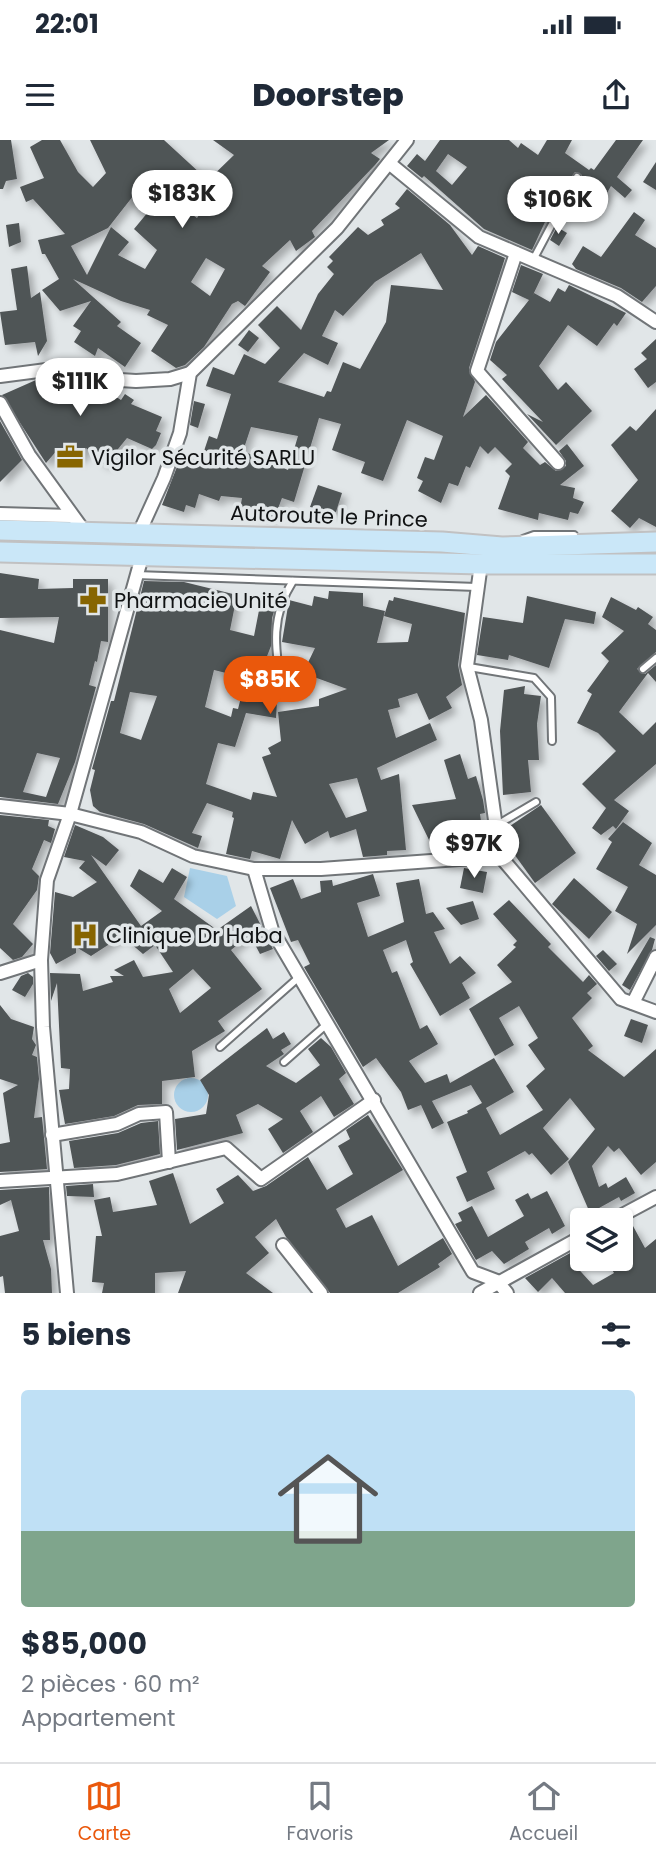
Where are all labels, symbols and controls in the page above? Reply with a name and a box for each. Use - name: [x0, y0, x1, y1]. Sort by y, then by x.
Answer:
- text: 22:01: [35, 6, 99, 42]
- text: Doorstep: [252, 72, 404, 117]
- icon: menu: [21, 76, 59, 114]
- icon: share: [597, 76, 635, 114]
- pin: $183K: [133, 171, 231, 230]
- pin: $106K: [509, 176, 607, 236]
- text: $183K: [148, 177, 216, 209]
- text: $106K: [523, 183, 593, 215]
- pin: $111K: [31, 358, 129, 418]
- text: $111K: [51, 365, 109, 397]
- office icon: Vigilor Sécurité SARLU: [55, 442, 85, 472]
- place label: Vigilor Sécurité SARLU: [91, 443, 315, 472]
- street label: Autoroute le Prince: [230, 498, 428, 534]
- pharmacy icon: Pharmacie Unité: [78, 585, 108, 615]
- place label: Pharmacie Unité: [114, 586, 287, 615]
- pin: $85K: [229, 656, 311, 716]
- text: $85K: [239, 663, 301, 695]
- pin: $97K: [433, 820, 515, 880]
- text: $97K: [445, 827, 503, 859]
- hospital icon: Clinique Dr Haba: [70, 920, 100, 950]
- place label: Clinique Dr Haba: [106, 921, 283, 950]
- map controls: [570, 1208, 633, 1271]
- button: layers: [570, 1208, 633, 1271]
- text: 5 biens: [21, 1313, 132, 1356]
- icon: filters: [597, 1316, 635, 1354]
- icon: home: [265, 1436, 391, 1562]
- text: $85,000: [21, 1622, 147, 1665]
- text: 2 pièces · 60 m²: [21, 1668, 200, 1700]
- text: Appartement: [21, 1702, 175, 1734]
- tab: Carte: [78, 1777, 131, 1848]
- tab: Favoris: [287, 1777, 354, 1848]
- tab: Accueil: [509, 1777, 578, 1848]

